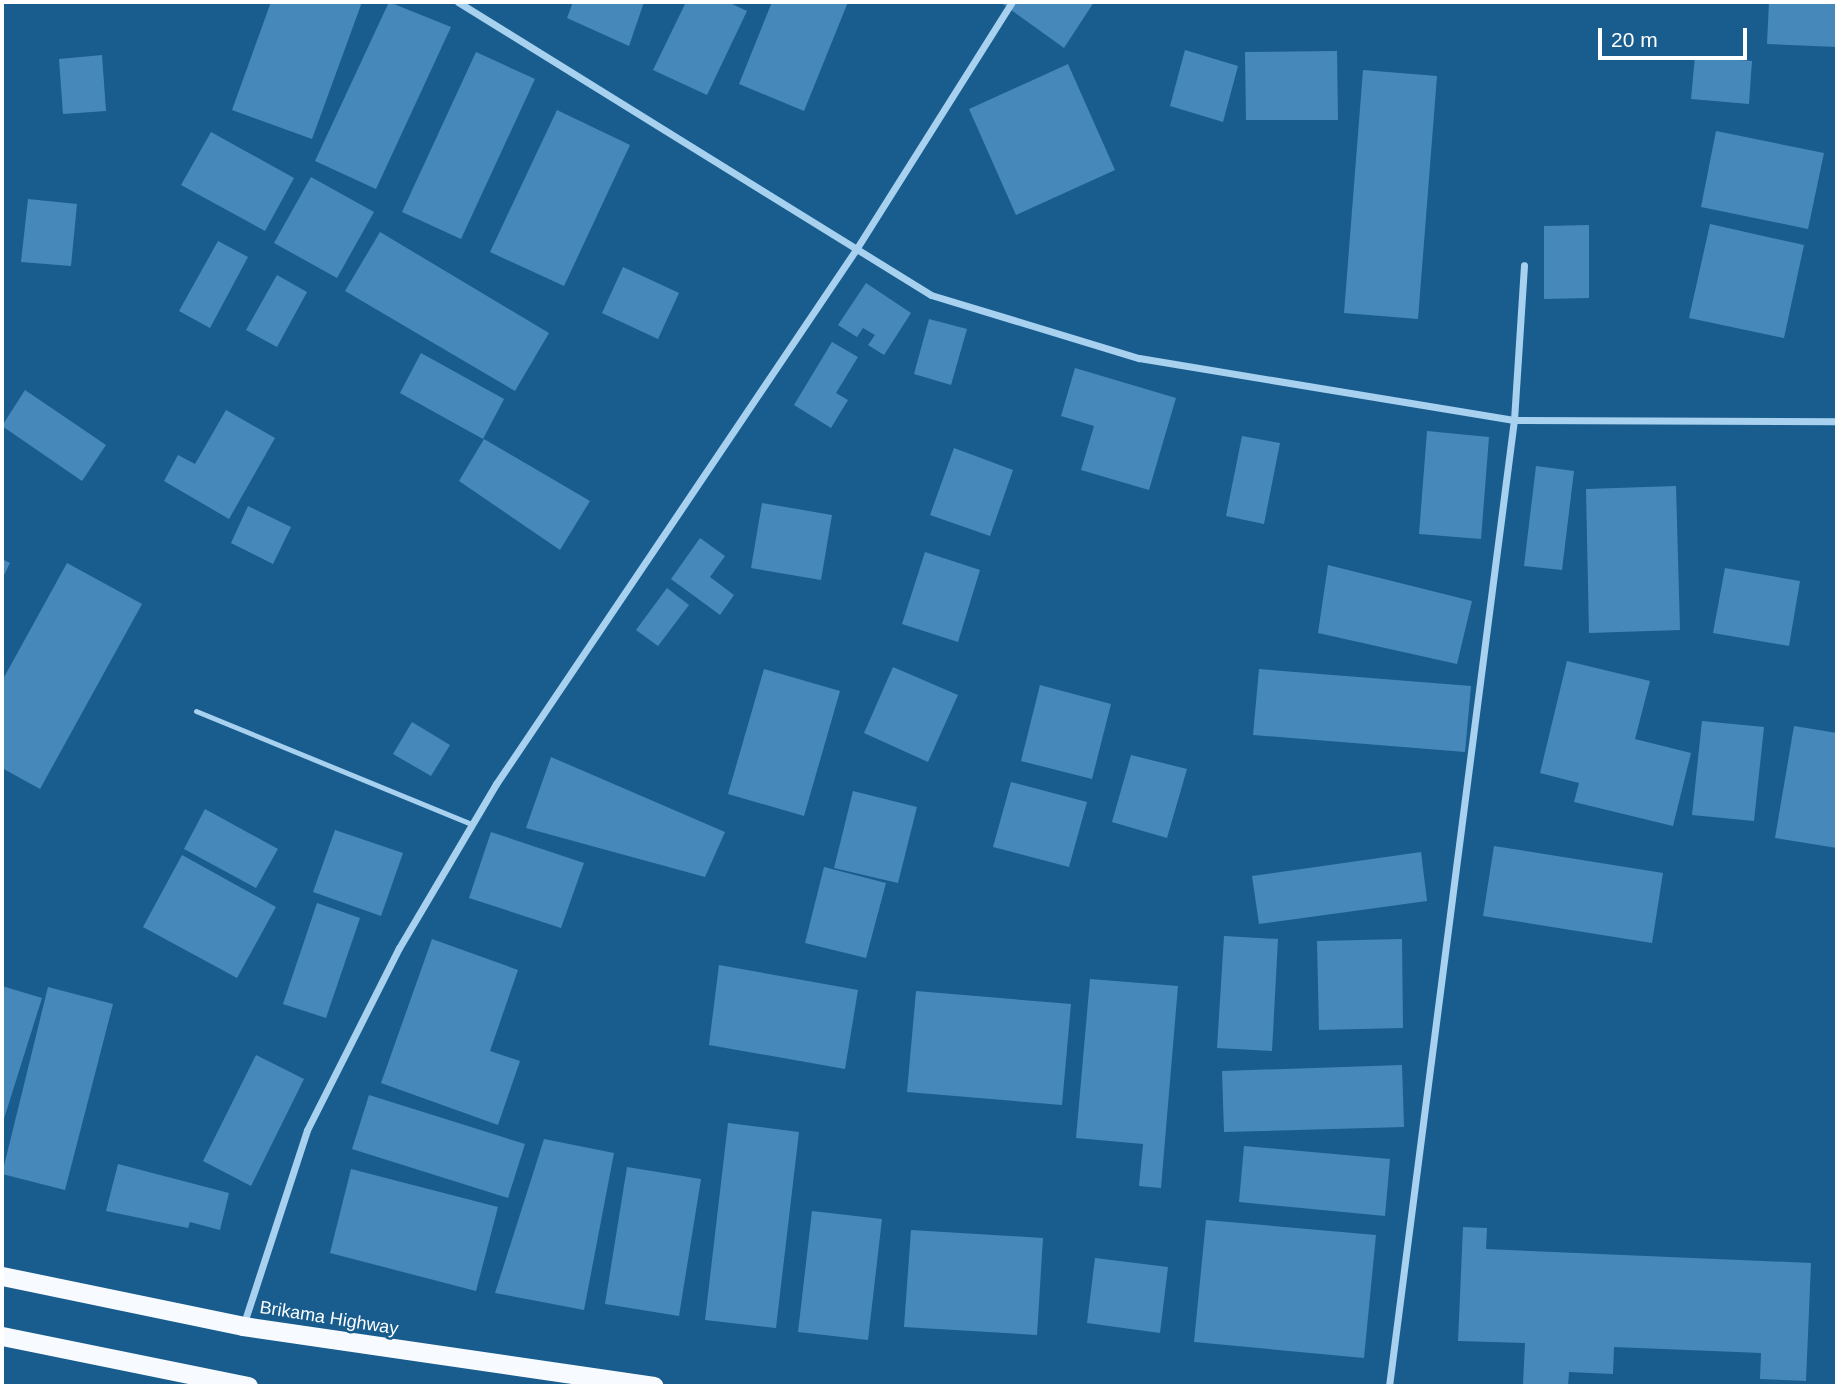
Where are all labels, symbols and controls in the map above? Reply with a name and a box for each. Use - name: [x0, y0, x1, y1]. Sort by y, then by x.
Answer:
- scale bar: [1601, 14, 1750, 58]
- text: 20 m: [1611, 28, 1658, 51]
- street label: Brikama Highway: [258, 1296, 400, 1340]

